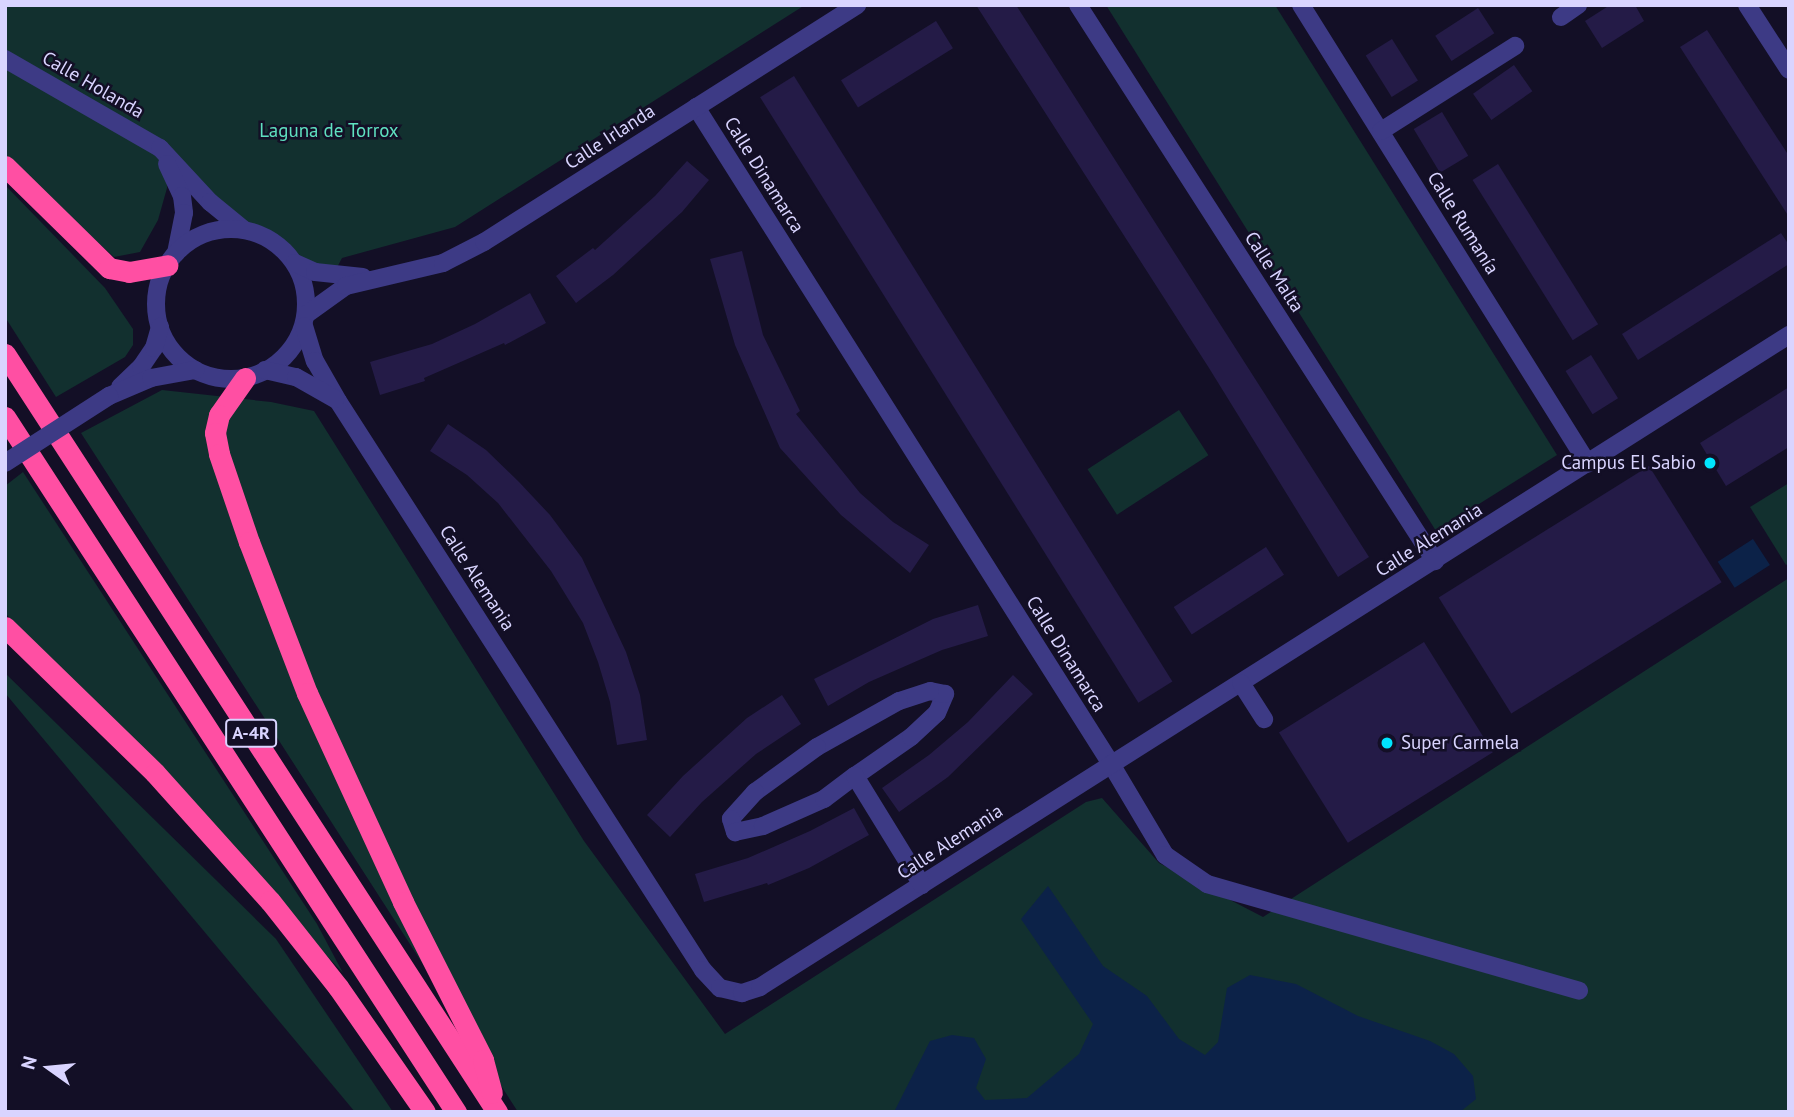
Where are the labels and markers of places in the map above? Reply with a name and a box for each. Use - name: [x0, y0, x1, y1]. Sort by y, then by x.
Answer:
- place label: Campus El Sabio: [1561, 452, 1696, 474]
- marker: Campus El Sabio: [1702, 455, 1718, 471]
- place label: Super Carmela: [1401, 732, 1519, 754]
- marker: Super Carmela: [1379, 735, 1395, 751]

